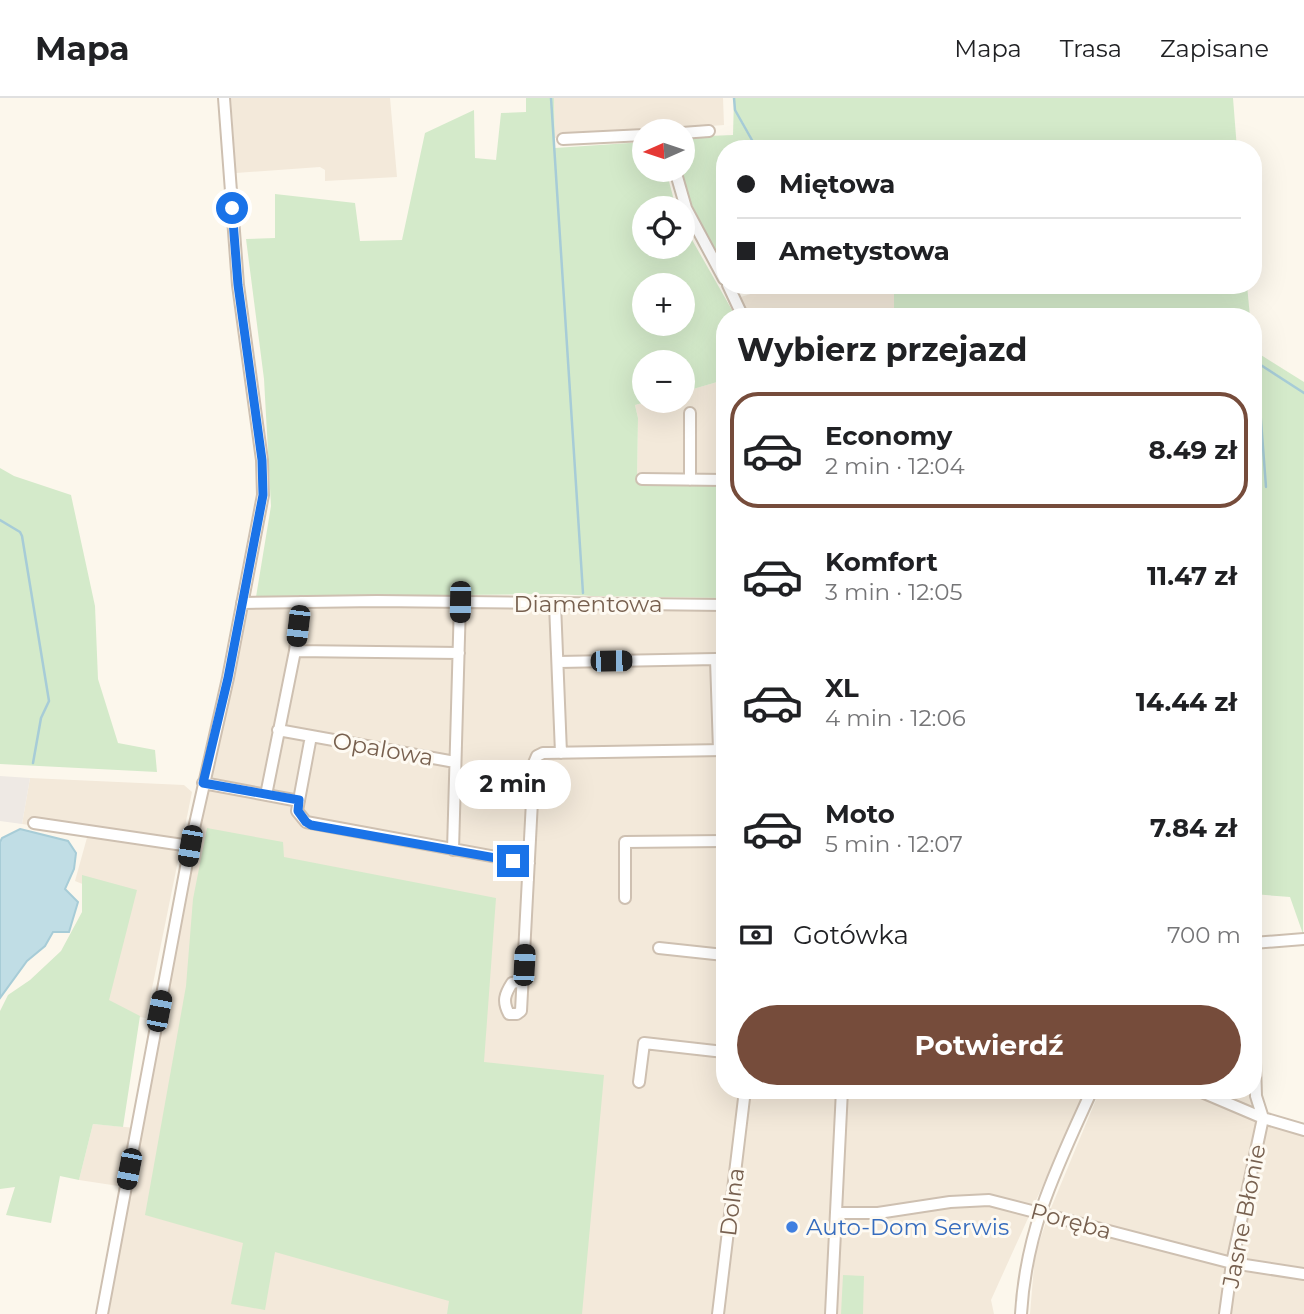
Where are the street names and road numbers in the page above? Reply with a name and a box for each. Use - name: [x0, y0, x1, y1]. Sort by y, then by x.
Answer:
- street label: Diamentowa: [514, 590, 662, 618]
- street label: Opalowa: [330, 726, 436, 772]
- street label: Jasne Błonie: [1216, 1142, 1272, 1291]
- street label: Dolna: [714, 1166, 750, 1238]
- street label: Poręba: [1028, 1197, 1114, 1245]

